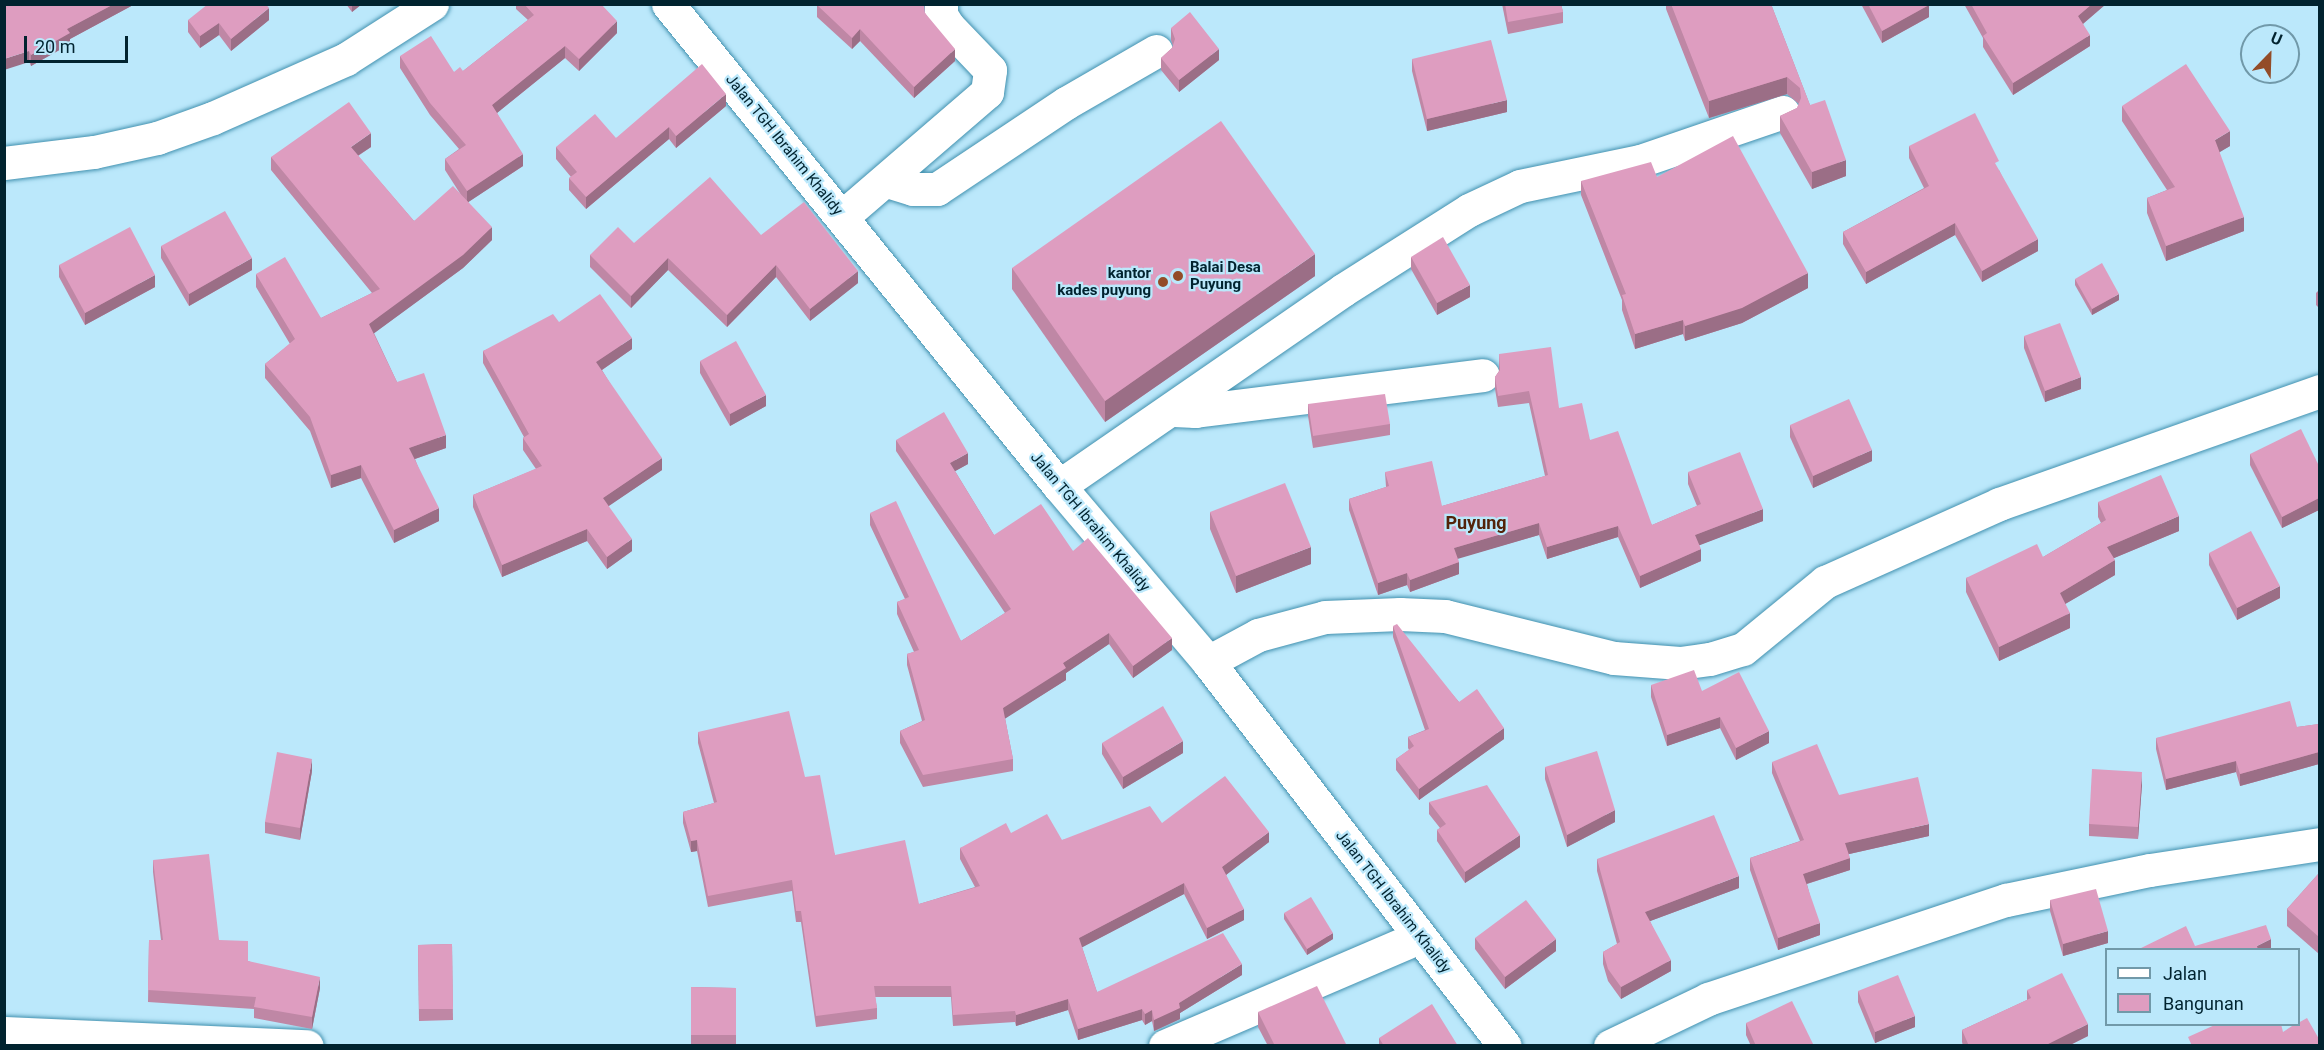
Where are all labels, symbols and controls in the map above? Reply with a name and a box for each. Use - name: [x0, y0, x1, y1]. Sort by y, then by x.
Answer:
- scale bar: [27, 24, 130, 62]
- north arrow: [2240, 24, 2300, 84]
- text: U: [2268, 28, 2285, 50]
- text: 20 m: [35, 36, 75, 57]
- street label: Jalan TGH Ibrahim Khalidy: [721, 71, 847, 219]
- place label: Balai Desa Puyung: [1190, 258, 1261, 293]
- place label: kantor kades puyung: [1057, 264, 1151, 299]
- marker: Balai Desa Puyung: [1171, 269, 1185, 283]
- marker: kantor kades puyung: [1156, 275, 1170, 289]
- street label: Jalan TGH Ibrahim Khalidy: [1026, 449, 1154, 595]
- district label: Puyung: [1445, 512, 1507, 534]
- street label: Jalan TGH Ibrahim Khalidy: [1332, 827, 1454, 977]
- legend: [2105, 948, 2300, 1026]
- text: Jalan: [2163, 963, 2207, 984]
- text: Bangunan: [2163, 993, 2244, 1014]

